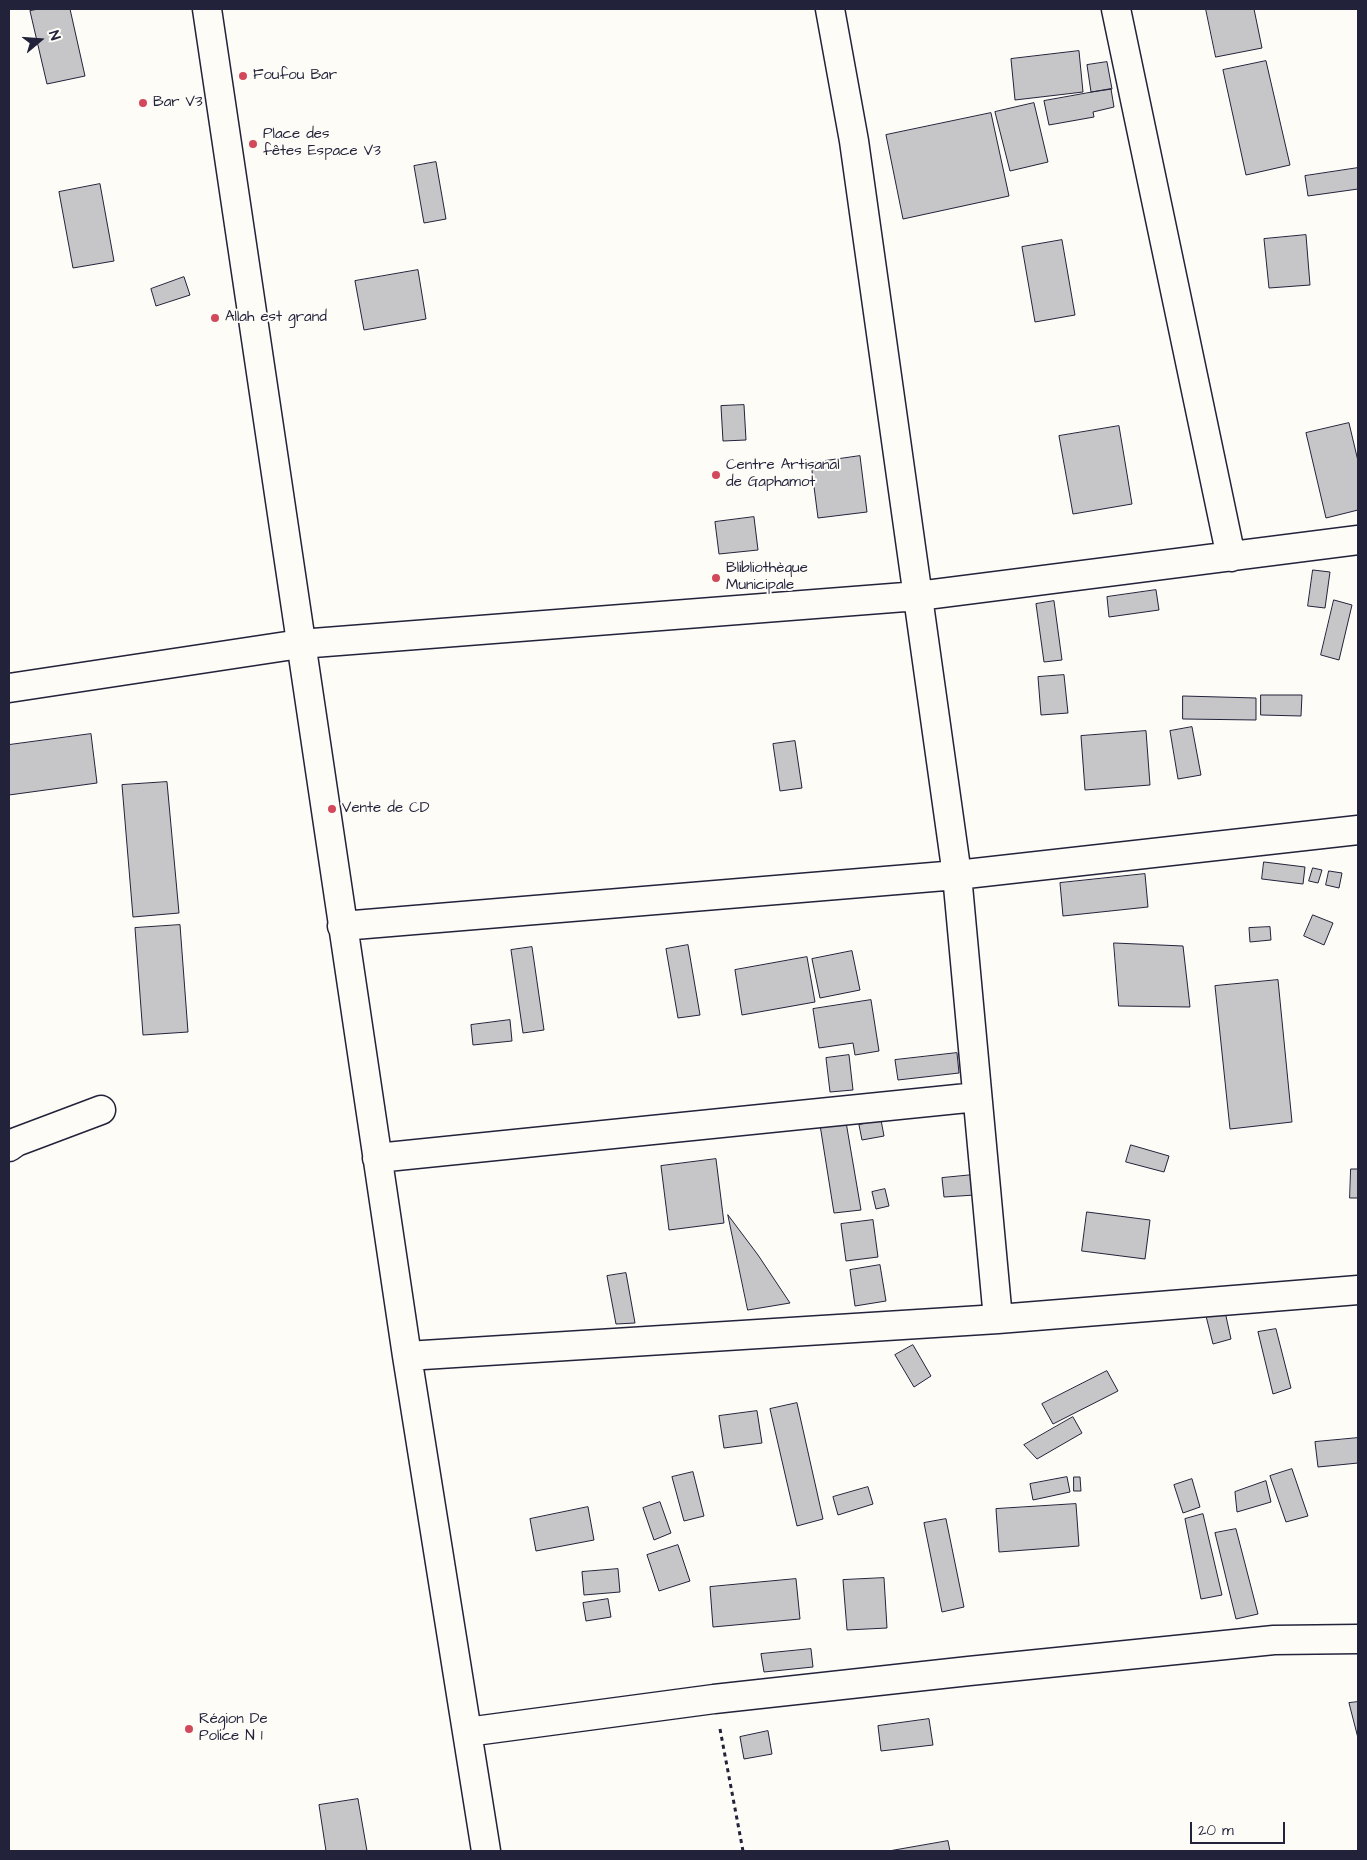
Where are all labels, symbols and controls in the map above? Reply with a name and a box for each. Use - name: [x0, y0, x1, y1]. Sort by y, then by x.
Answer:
- north arrow: [15, 15, 65, 65]
- text: N: [43, 28, 65, 43]
- place label: Foufou Bar: [253, 67, 337, 85]
- marker: Foufou Bar: [237, 70, 249, 82]
- place label: Bar V3: [153, 94, 203, 112]
- marker: Bar V3: [137, 97, 149, 109]
- place label: Place des fêtes Espace V3: [263, 126, 381, 161]
- marker: Place des fêtes Espace V3: [247, 138, 259, 150]
- place label: Allah est grand: [225, 309, 327, 327]
- marker: Allah est grand: [209, 312, 221, 324]
- place label: Centre Artisanal de Gaphamot: [726, 457, 840, 492]
- marker: Centre Artisanal de Gaphamot: [710, 469, 722, 481]
- place label: Blibliothèque Municipale: [726, 560, 808, 595]
- marker: Blibliothèque Municipale: [710, 572, 722, 584]
- place label: Vente de CD: [342, 800, 429, 818]
- marker: Vente de CD: [326, 803, 338, 815]
- place label: Région De Police N 1: [199, 1711, 268, 1746]
- marker: Région De Police N 1: [183, 1723, 195, 1735]
- scale bar: [1192, 1812, 1287, 1844]
- text: 20 m: [1198, 1820, 1234, 1841]

